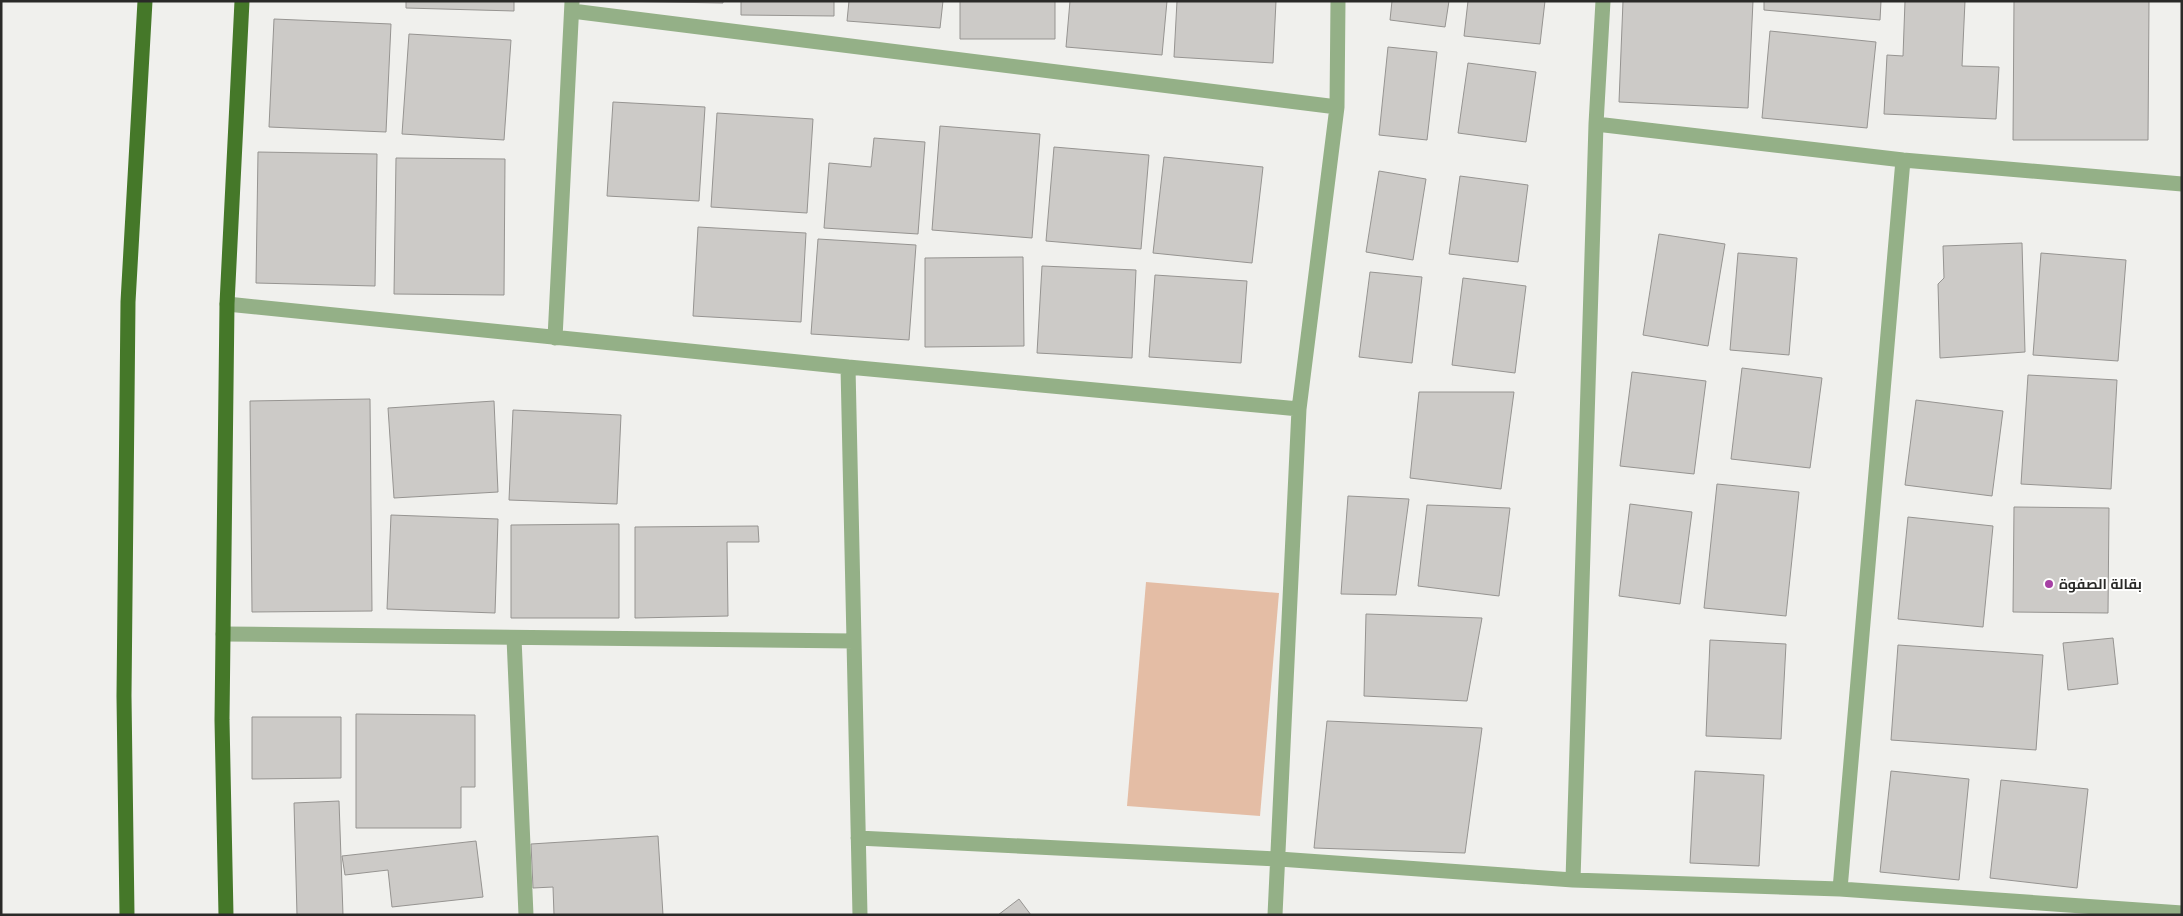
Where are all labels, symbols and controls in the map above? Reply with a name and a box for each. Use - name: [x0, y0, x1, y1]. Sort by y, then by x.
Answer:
- place label: بقالة الصفوة: [2059, 576, 2142, 593]
- marker: بقالة الصفوة: [2043, 578, 2055, 590]

